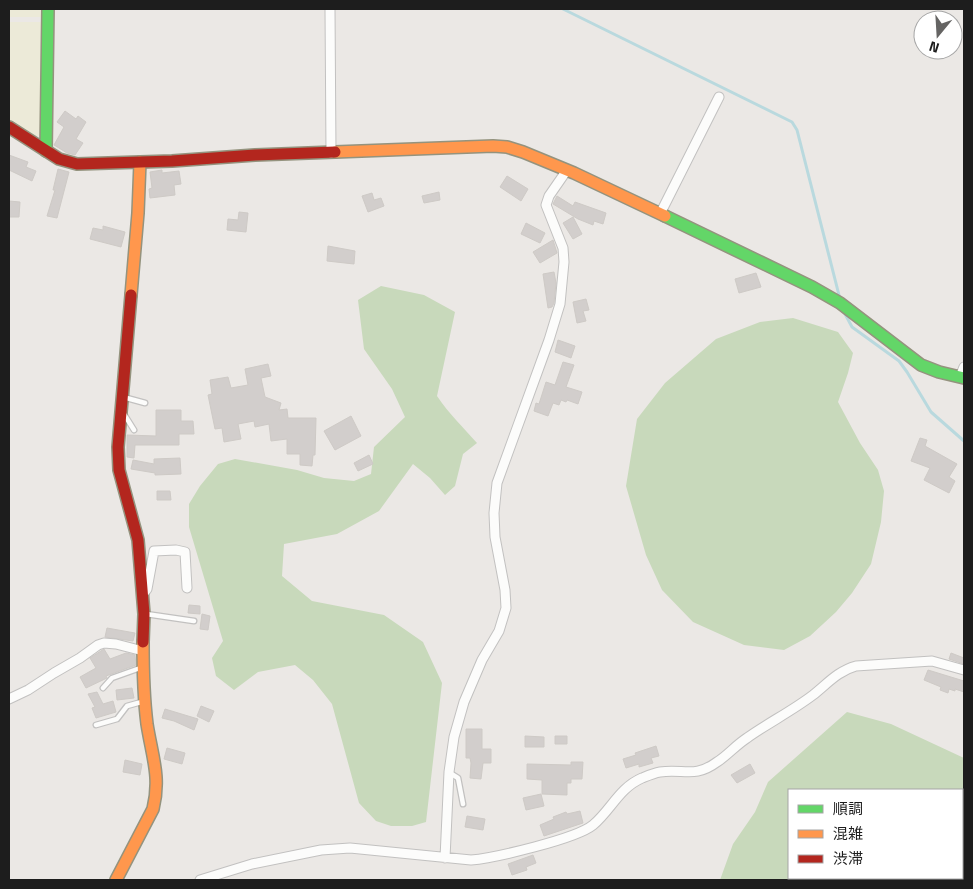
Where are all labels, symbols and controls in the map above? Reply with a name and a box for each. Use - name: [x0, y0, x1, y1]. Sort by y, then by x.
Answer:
- north arrow: [913, 10, 963, 60]
- text: N: [926, 36, 942, 59]
- legend: [788, 789, 963, 879]
- text: 順調: [833, 797, 863, 820]
- text: 混雑: [833, 822, 863, 845]
- text: 渋滞: [833, 847, 863, 870]

